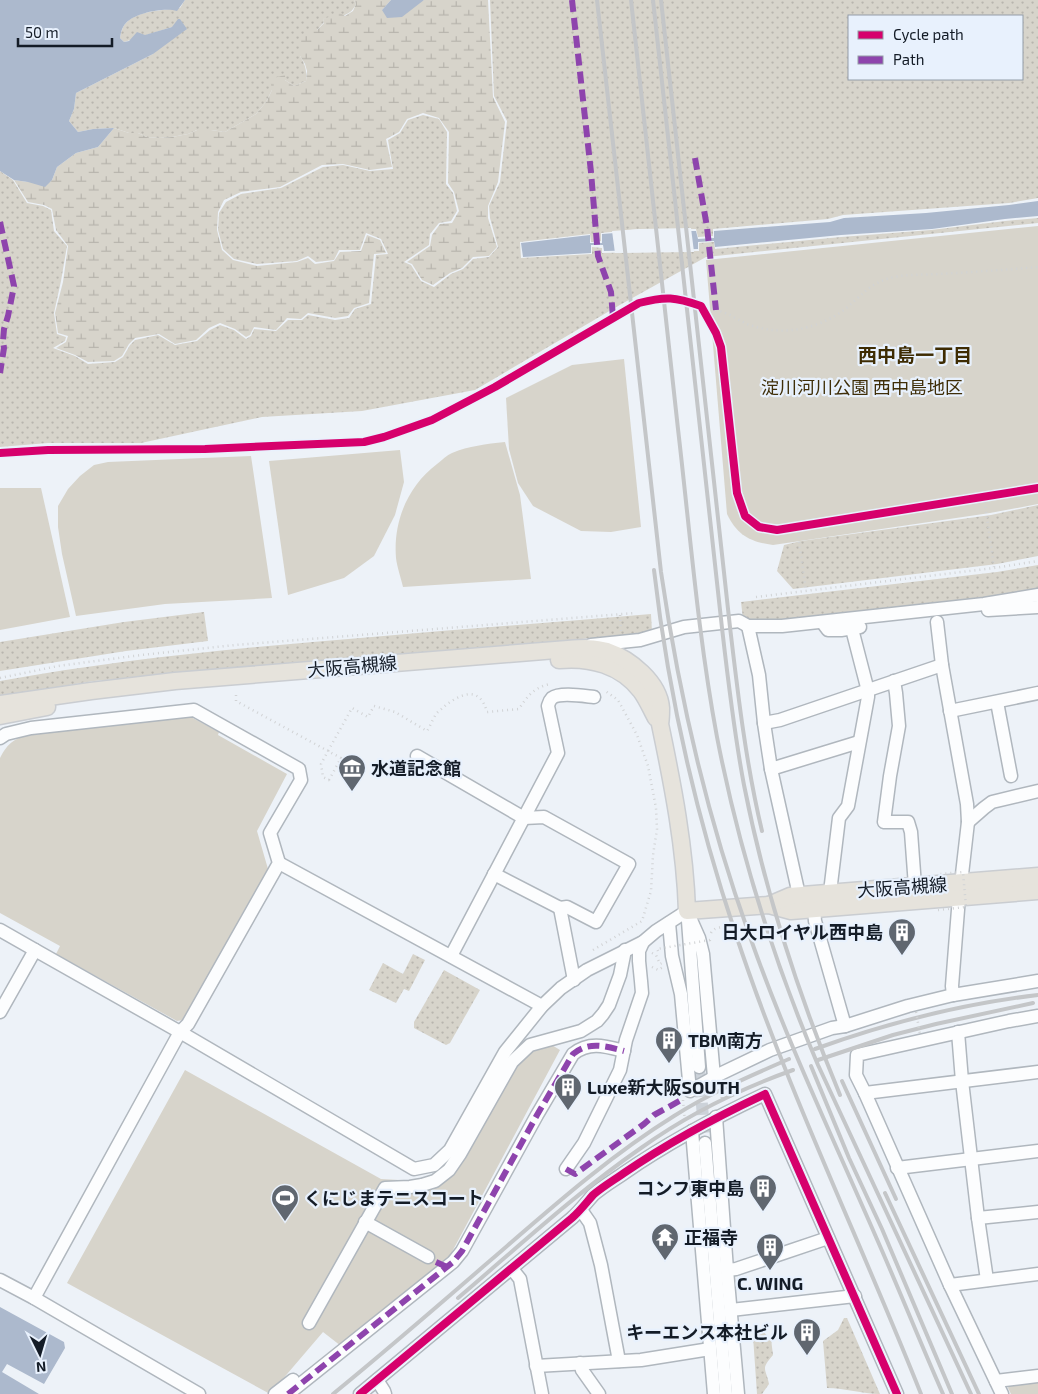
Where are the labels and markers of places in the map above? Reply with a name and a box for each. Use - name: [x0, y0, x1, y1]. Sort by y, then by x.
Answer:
- museum icon: 水道記念館: [337, 753, 367, 792]
- place label: 水道記念館: [371, 757, 461, 779]
- building icon: 日大ロイヤル西中島: [887, 917, 917, 956]
- place label: 日大ロイヤル西中島: [722, 921, 883, 943]
- building icon: TBM南方: [654, 1025, 684, 1064]
- place label: TBM南方: [688, 1029, 763, 1051]
- building icon: Luxe新大阪SOUTH: [553, 1072, 583, 1111]
- place label: Luxe新大阪SOUTH: [587, 1076, 740, 1098]
- building icon: コンフ東中島: [748, 1173, 778, 1212]
- place label: コンフ東中島: [637, 1177, 744, 1199]
- sports icon: くにじまテニスコート: [270, 1183, 300, 1222]
- place label: くにじまテニスコート: [304, 1187, 484, 1209]
- temple icon: 正福寺: [650, 1222, 680, 1261]
- place label: 正福寺: [684, 1226, 738, 1248]
- building icon: C. WING: [755, 1232, 785, 1271]
- place label: C. WING: [737, 1272, 803, 1294]
- building icon: キーエンス本社ビル: [792, 1317, 822, 1356]
- place label: キーエンス本社ビル: [626, 1321, 788, 1343]

